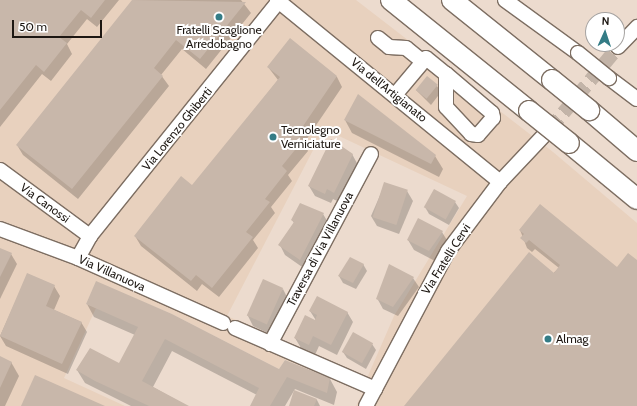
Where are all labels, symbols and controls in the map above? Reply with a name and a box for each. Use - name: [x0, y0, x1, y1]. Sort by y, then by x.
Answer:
- scale bar: [14, 12, 104, 38]
- marker: Fratelli Scaglione Arredobagno: [214, 12, 224, 22]
- north arrow: [585, 12, 625, 52]
- text: N: [601, 14, 610, 28]
- text: 50 m: [19, 19, 47, 34]
- place label: Fratelli Scaglione Arredobagno: [176, 23, 262, 51]
- street label: Via dell'Artigianato: [348, 55, 430, 125]
- street label: Via Lorenzo Ghiberti: [139, 84, 215, 174]
- place label: Tecnolegno Verniciature: [281, 123, 341, 151]
- marker: Tecnolegno Verniciature: [268, 132, 278, 142]
- street label: Via Canossi: [17, 180, 73, 226]
- street label: Traversa di Via Villanuova: [284, 189, 356, 309]
- street label: Via Fratelli Cervi: [419, 221, 473, 297]
- street label: Via Villanuova: [76, 252, 148, 294]
- place label: Almag: [556, 332, 588, 346]
- marker: Almag: [543, 334, 553, 344]

